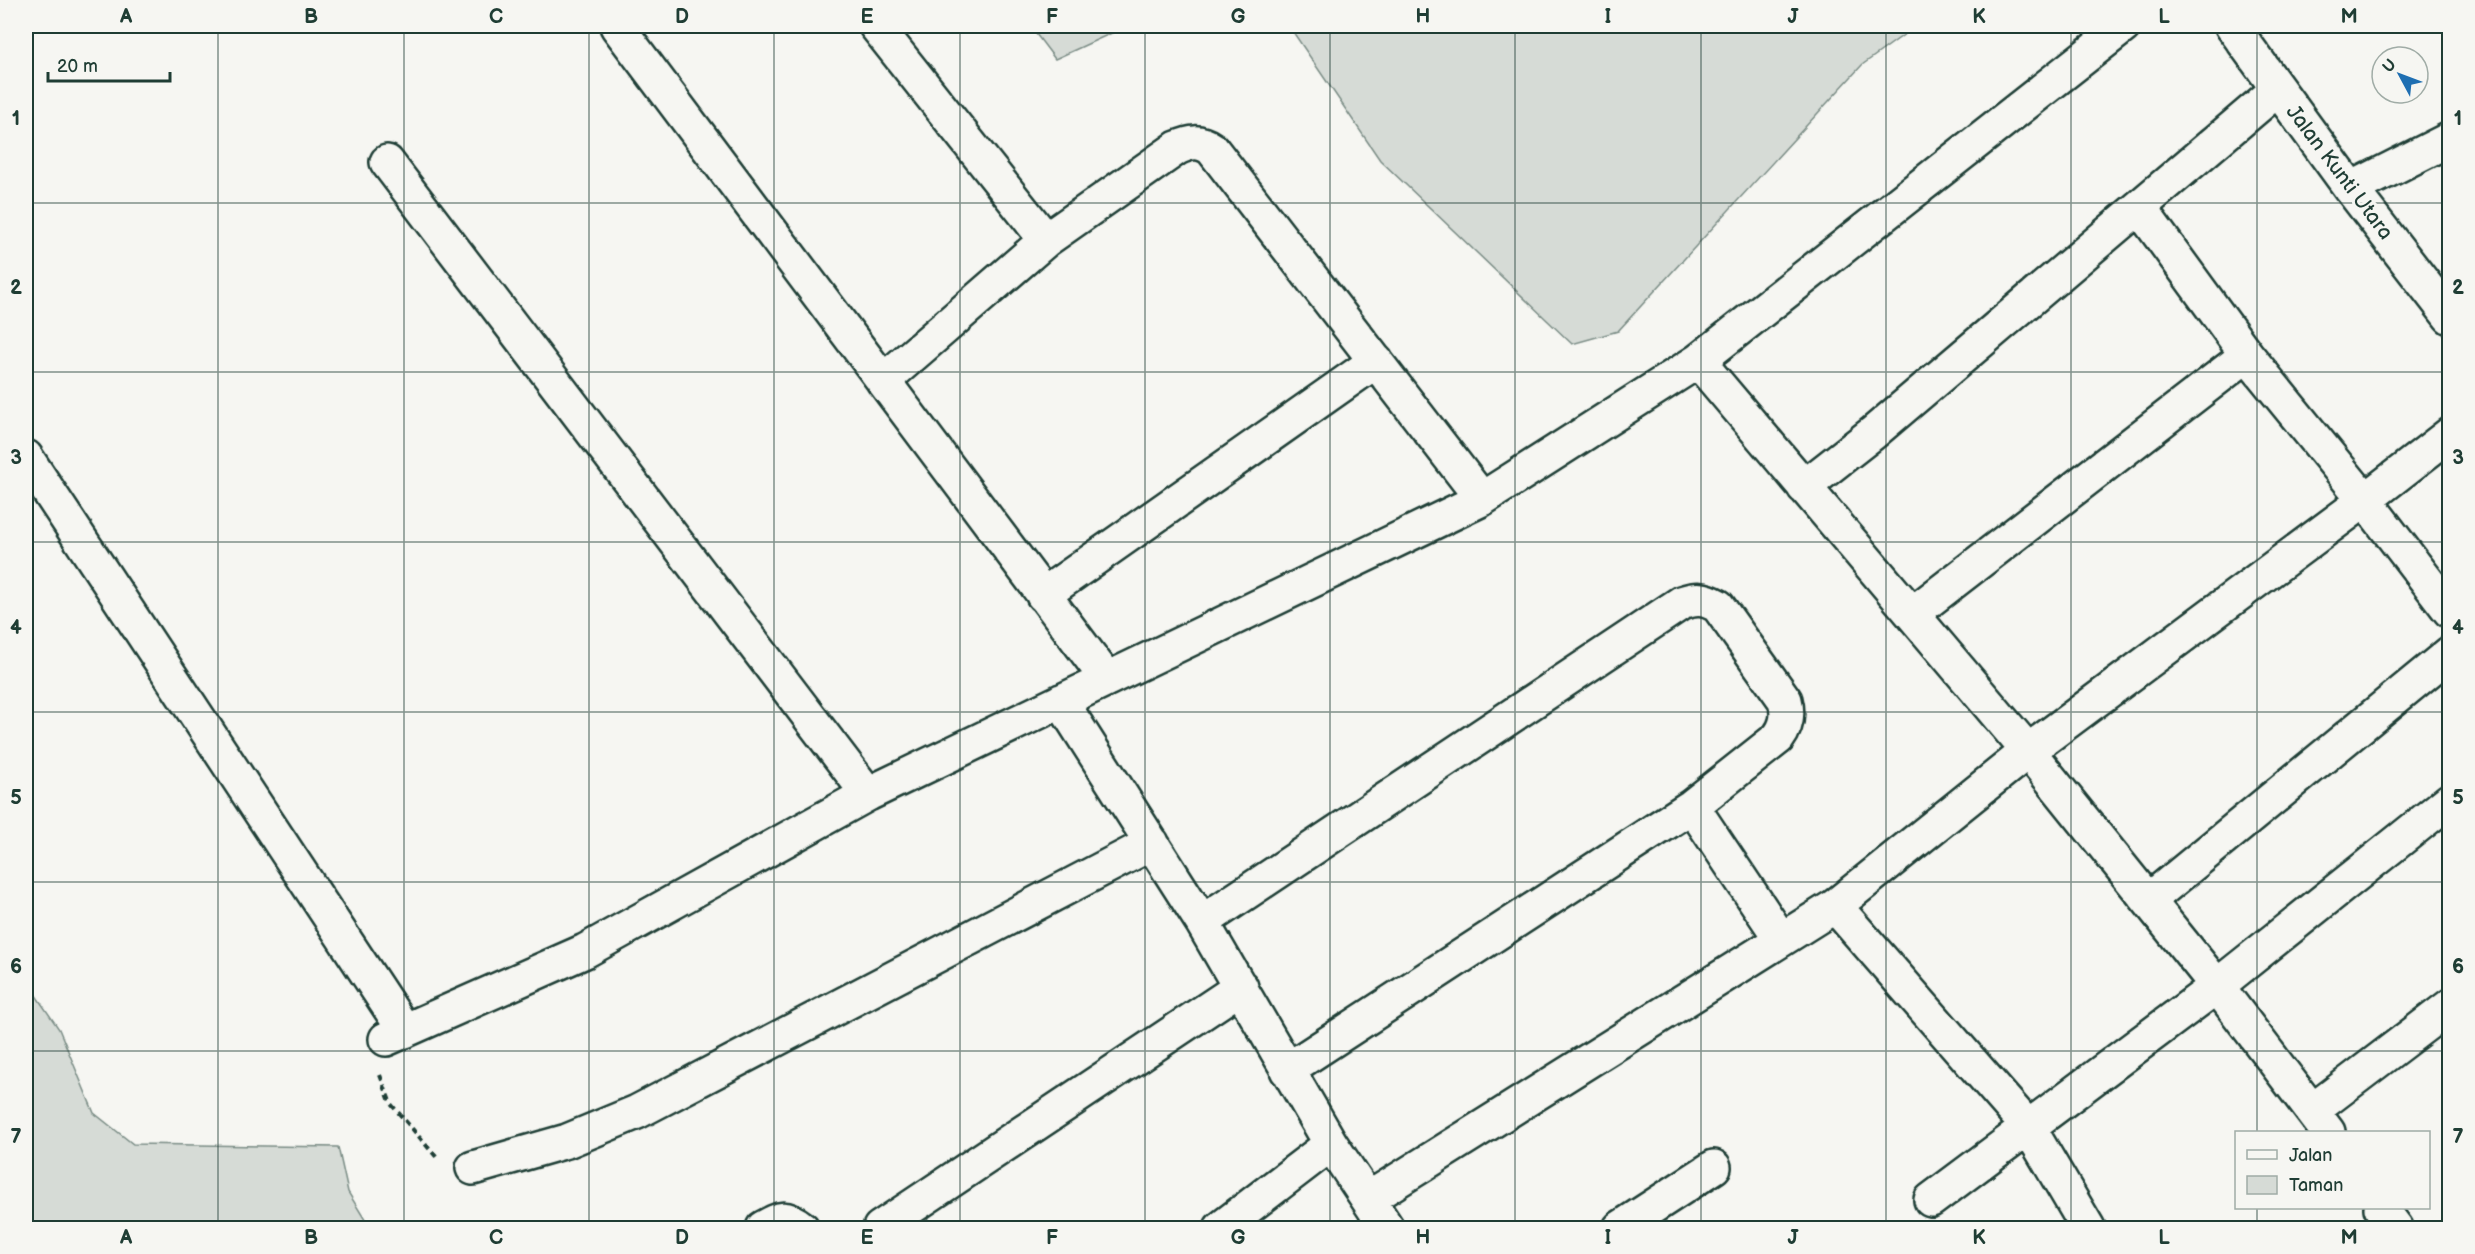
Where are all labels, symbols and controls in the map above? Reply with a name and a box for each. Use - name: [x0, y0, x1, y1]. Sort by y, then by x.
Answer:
- text: A: [119, 5, 133, 29]
- text: B: [304, 5, 318, 29]
- text: C: [489, 5, 503, 29]
- text: D: [675, 5, 689, 29]
- text: E: [861, 5, 874, 29]
- text: F: [1046, 5, 1058, 29]
- text: G: [1231, 5, 1246, 29]
- text: H: [1416, 5, 1430, 29]
- text: I: [1605, 5, 1611, 29]
- text: J: [1788, 5, 1800, 29]
- text: K: [1972, 5, 1986, 29]
- text: L: [2158, 5, 2170, 29]
- text: M: [2340, 5, 2358, 29]
- scale bar: [48, 45, 170, 83]
- north arrow: [2370, 45, 2430, 105]
- text: 20 m: [57, 56, 98, 77]
- text: U: [2379, 56, 2401, 77]
- street label: Jalan Kunti Utara: [2281, 100, 2398, 245]
- text: 1: [12, 107, 20, 131]
- text: 1: [2454, 107, 2462, 131]
- text: 2: [10, 276, 22, 300]
- text: 2: [2452, 276, 2464, 300]
- text: 3: [10, 446, 22, 470]
- text: 3: [2452, 446, 2464, 470]
- text: 4: [10, 616, 22, 640]
- text: 4: [2452, 616, 2464, 640]
- text: 5: [10, 786, 22, 810]
- text: 5: [2452, 786, 2464, 810]
- text: 6: [10, 955, 22, 979]
- text: 6: [2452, 955, 2464, 979]
- text: 7: [10, 1125, 22, 1149]
- text: 7: [2452, 1125, 2464, 1149]
- legend: [2235, 1131, 2430, 1209]
- text: Jalan: [2289, 1145, 2332, 1166]
- text: Taman: [2289, 1175, 2343, 1196]
- text: A: [119, 1226, 133, 1250]
- text: B: [304, 1226, 318, 1250]
- text: C: [489, 1226, 503, 1250]
- text: D: [675, 1226, 689, 1250]
- text: E: [861, 1226, 874, 1250]
- text: F: [1046, 1226, 1058, 1250]
- text: G: [1231, 1226, 1246, 1250]
- text: H: [1416, 1226, 1430, 1250]
- text: I: [1605, 1226, 1611, 1250]
- text: J: [1788, 1226, 1800, 1250]
- text: K: [1972, 1226, 1986, 1250]
- text: L: [2158, 1226, 2170, 1250]
- text: M: [2340, 1226, 2358, 1250]

